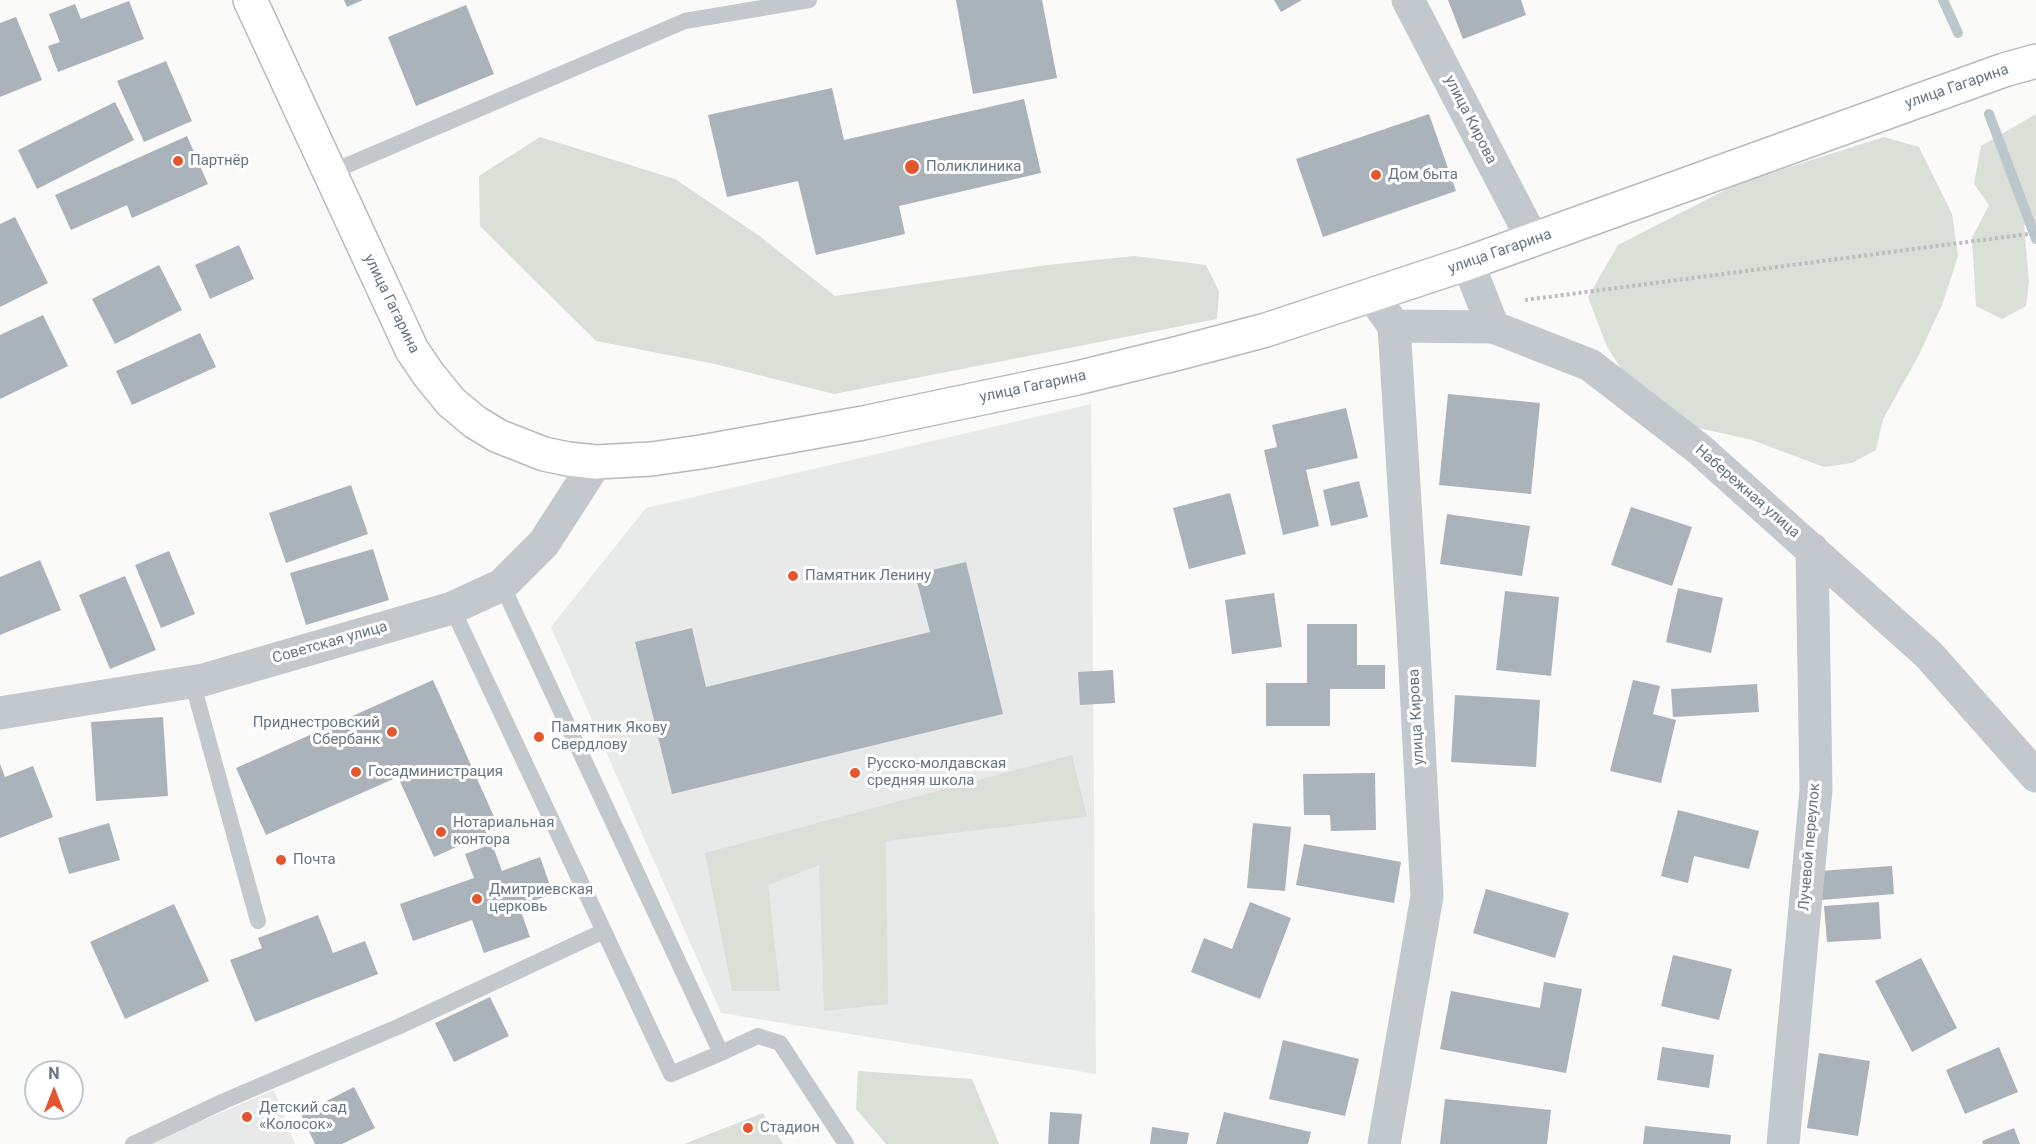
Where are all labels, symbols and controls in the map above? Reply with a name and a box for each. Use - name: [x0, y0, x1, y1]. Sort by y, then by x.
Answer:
- street label: улица Гагарина: [1903, 61, 2011, 113]
- street label: улица Кирова: [1440, 73, 1500, 167]
- place label: Партнёр: [190, 152, 249, 170]
- marker: Партнёр: [171, 154, 185, 168]
- marker: Поликлиника: [903, 158, 921, 176]
- place label: Поликлиника: [926, 158, 1021, 176]
- place label: Дом быта: [1388, 166, 1458, 184]
- marker: Дом быта: [1369, 168, 1383, 182]
- street label: улица Гагарина: [1446, 226, 1554, 278]
- street label: улица Гагарина: [359, 251, 423, 357]
- street label: улица Гагарина: [978, 367, 1088, 407]
- street label: Набережная улица: [1691, 442, 1803, 542]
- place label: Памятник Ленину: [805, 567, 931, 585]
- marker: Памятник Ленину: [786, 569, 800, 583]
- street label: Советская улица: [270, 618, 390, 668]
- street label: улица Кирова: [1405, 668, 1429, 766]
- place label: Приднестровский Сбербанк: [253, 714, 380, 749]
- place label: Памятник Якову Свердлову: [551, 719, 667, 754]
- marker: Приднестровский Сбербанк: [385, 725, 399, 739]
- marker: Памятник Якову Свердлову: [532, 730, 546, 744]
- place label: Русско-молдавская средняя школа: [867, 755, 1006, 790]
- place label: Госадминистрация: [368, 763, 503, 781]
- marker: Госадминистрация: [349, 765, 363, 779]
- marker: Русско-молдавская средняя школа: [848, 766, 862, 780]
- street label: Лучевой переулок: [1795, 782, 1825, 912]
- place label: Нотариальная контора: [453, 814, 554, 849]
- marker: Нотариальная контора: [434, 825, 448, 839]
- place label: Почта: [293, 851, 336, 869]
- marker: Почта: [274, 853, 288, 867]
- place label: Дмитриевская церковь: [489, 881, 593, 916]
- marker: Дмитриевская церковь: [470, 892, 484, 906]
- north arrow: [24, 1060, 84, 1120]
- text: N: [48, 1064, 60, 1083]
- place label: Детский сад «Колосок»: [259, 1099, 347, 1134]
- marker: Детский сад «Колосок»: [240, 1110, 254, 1124]
- place label: Стадион: [760, 1119, 820, 1137]
- marker: Стадион: [741, 1121, 755, 1135]

